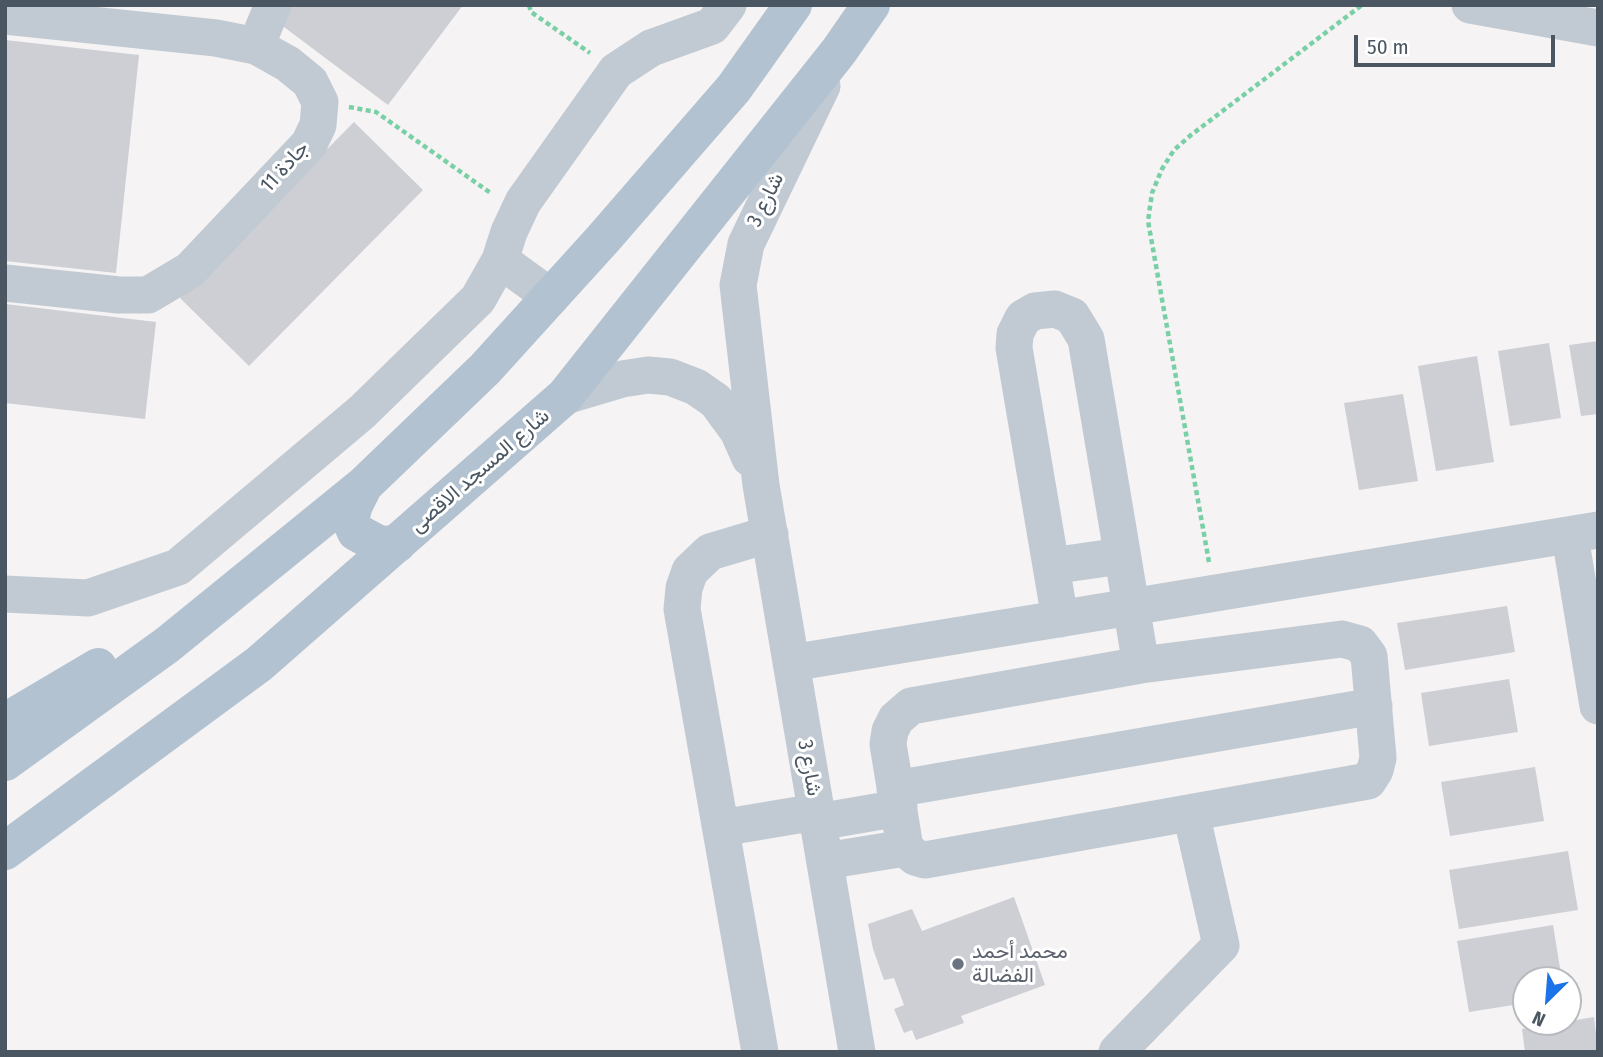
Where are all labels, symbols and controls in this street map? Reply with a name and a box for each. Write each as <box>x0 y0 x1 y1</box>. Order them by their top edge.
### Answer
scale bar <box>1358 21 1559 65</box>
text: 50 m <box>1367 34 1409 60</box>
street label: جادة 11 <box>255 136 315 198</box>
street label: شارع 3 <box>742 169 790 231</box>
street label: شارع المسجد الاقصى <box>405 404 555 538</box>
street label: شارع 3 <box>792 738 826 798</box>
place label: محمد أحمد الفضالة <box>972 939 1068 989</box>
marker: محمد أحمد الفضالة <box>950 956 966 972</box>
north arrow <box>1512 966 1582 1036</box>
text: N <box>1529 1006 1549 1032</box>

